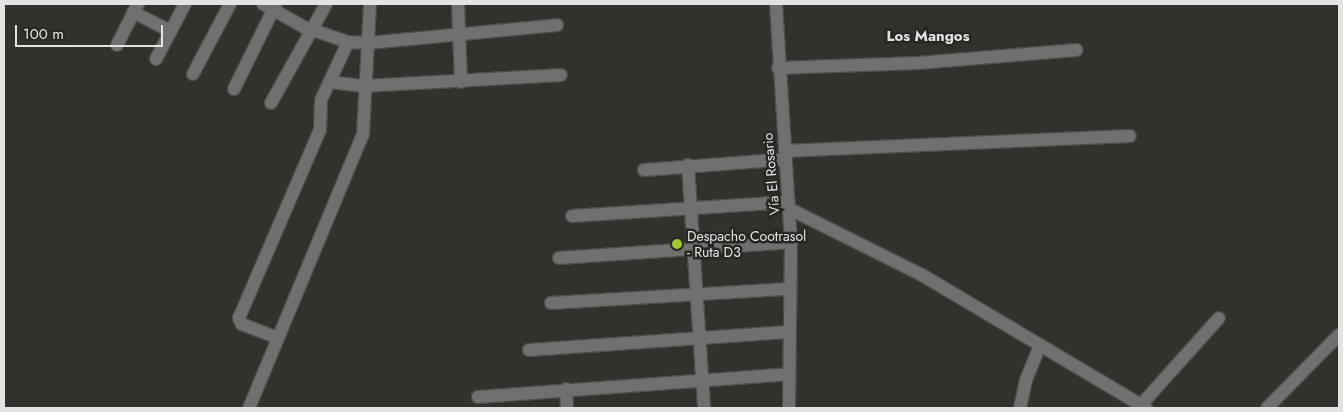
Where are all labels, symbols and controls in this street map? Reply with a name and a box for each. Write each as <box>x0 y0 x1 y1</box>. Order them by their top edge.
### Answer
scale bar <box>18 15 165 47</box>
text: 100 m <box>23 23 64 45</box>
district label: Los Mangos <box>886 28 970 46</box>
street label: Vía El Rosario <box>759 132 783 216</box>
place label: Despacho Cootrasol - Ruta D3 <box>687 228 806 260</box>
marker: Despacho Cootrasol - Ruta D3 <box>671 238 683 250</box>

